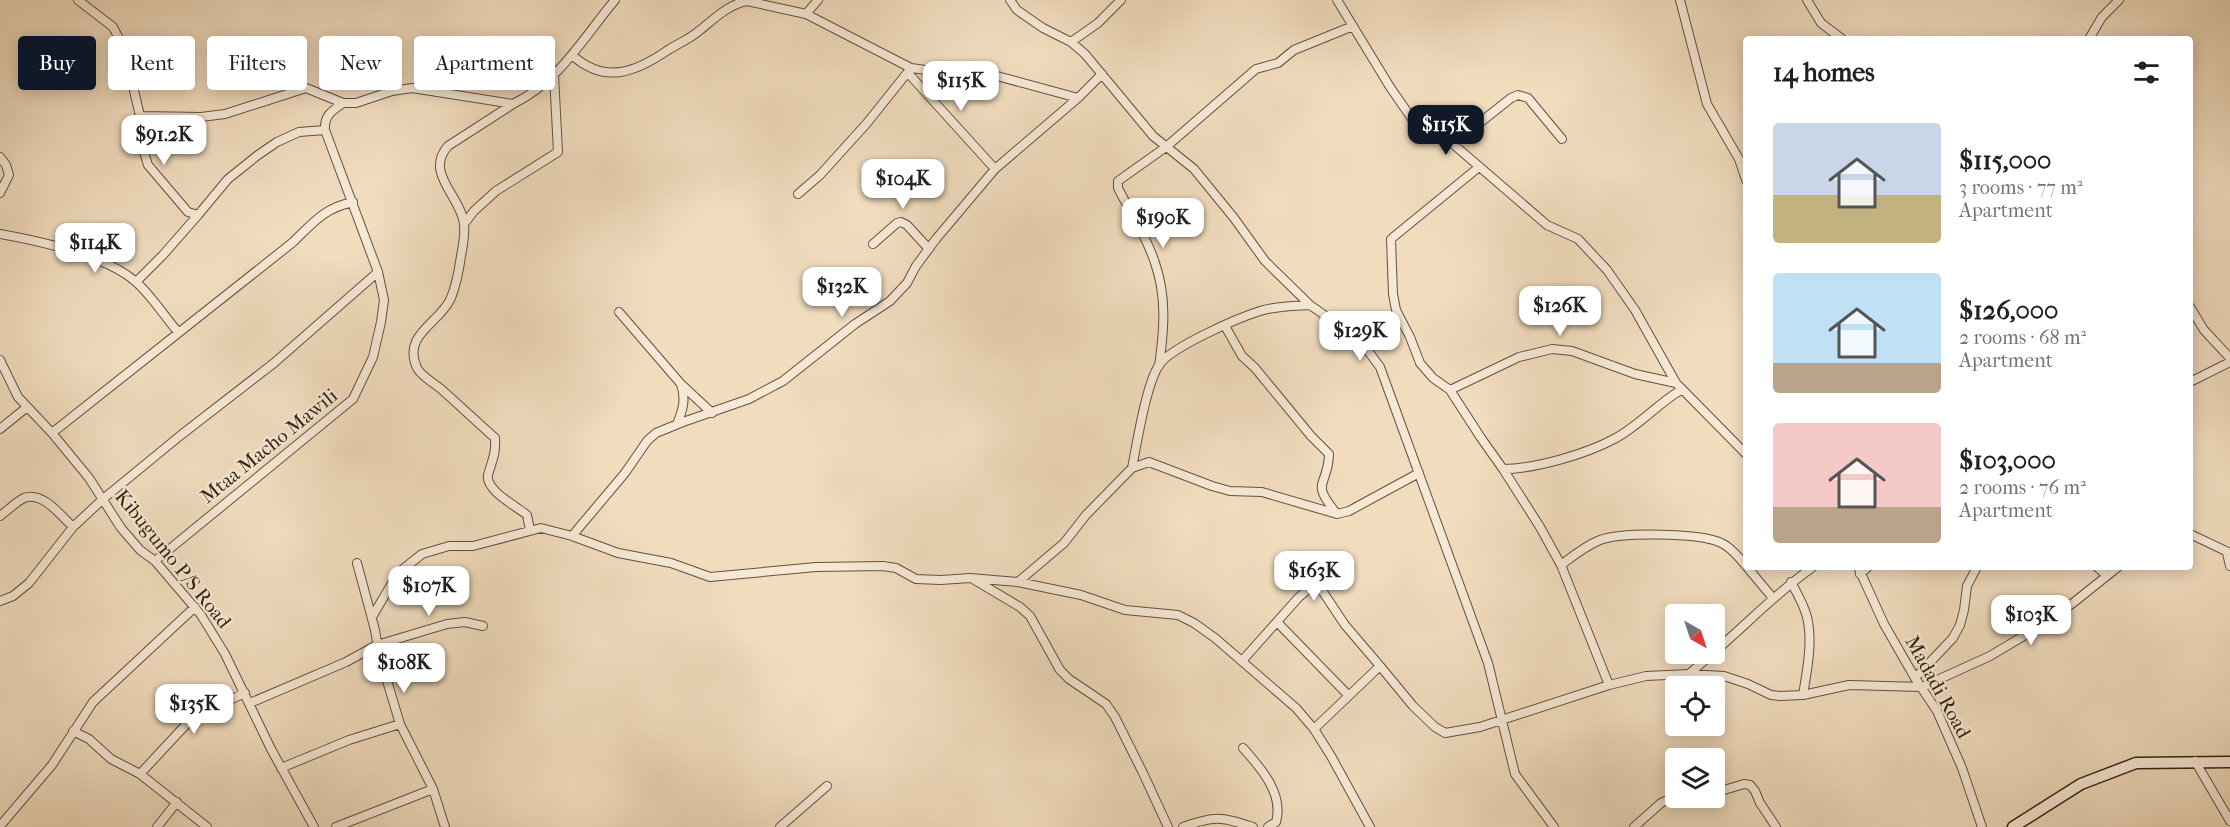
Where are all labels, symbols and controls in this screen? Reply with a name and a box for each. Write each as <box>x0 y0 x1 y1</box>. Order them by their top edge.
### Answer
chip: Buy <box>18 36 96 90</box>
chip: Rent <box>108 36 195 90</box>
chip: Filters <box>207 36 307 90</box>
chip: New <box>319 36 402 90</box>
chip: Apartment <box>414 36 555 90</box>
icon: filters <box>2130 56 2163 89</box>
text: 14 homes <box>1773 57 1875 88</box>
pin: $115K <box>919 61 1003 112</box>
text: $115K <box>937 69 985 92</box>
pin: $115K <box>1404 105 1488 156</box>
text: $115K <box>1422 113 1470 136</box>
pin: $91.2K <box>115 115 213 166</box>
text: $91.2K <box>135 123 193 146</box>
text: $115,000 <box>1959 145 2051 176</box>
icon: home <box>1821 147 1893 219</box>
pin: $104K <box>861 159 945 210</box>
text: $104K <box>875 167 931 190</box>
text: 3 rooms · 77 m² <box>1959 176 2083 199</box>
pin: $190K <box>1121 198 1205 249</box>
text: Apartment <box>1959 199 2053 222</box>
text: $190K <box>1136 206 1190 229</box>
pin: $114K <box>53 223 137 274</box>
text: $114K <box>69 231 121 254</box>
pin: $132K <box>800 267 884 318</box>
text: $132K <box>816 275 868 298</box>
pin: $126K <box>1518 286 1602 337</box>
text: $126K <box>1533 294 1587 317</box>
text: $126,000 <box>1959 295 2058 326</box>
icon: home <box>1821 297 1893 369</box>
pin: $129K <box>1318 311 1402 362</box>
text: $129K <box>1333 319 1387 342</box>
text: 2 rooms · 68 m² <box>1959 326 2086 349</box>
text: Apartment <box>1959 349 2053 372</box>
street label: Mtaa Macho Mawili <box>196 384 342 508</box>
text: $103,000 <box>1959 445 2056 476</box>
icon: home <box>1821 447 1893 519</box>
text: 2 rooms · 76 m² <box>1959 476 2086 499</box>
street label: Kibugumo P/S Road <box>110 485 237 634</box>
text: Apartment <box>1959 499 2053 522</box>
pin: $163K <box>1272 551 1356 602</box>
text: $163K <box>1288 559 1340 582</box>
pin: $107K <box>387 566 471 617</box>
text: $107K <box>402 574 456 597</box>
pin: $103K <box>1989 595 2073 646</box>
text: $103K <box>2005 603 2057 626</box>
north arrow <box>1665 604 1725 664</box>
map controls <box>1665 604 1725 808</box>
street label: Madadi Road <box>1900 632 1976 743</box>
pin: $108K <box>362 643 446 694</box>
text: $108K <box>377 651 431 674</box>
button: locate <box>1665 676 1725 736</box>
pin: $135K <box>152 684 236 735</box>
text: $135K <box>169 692 219 715</box>
button: layers <box>1665 748 1725 808</box>

